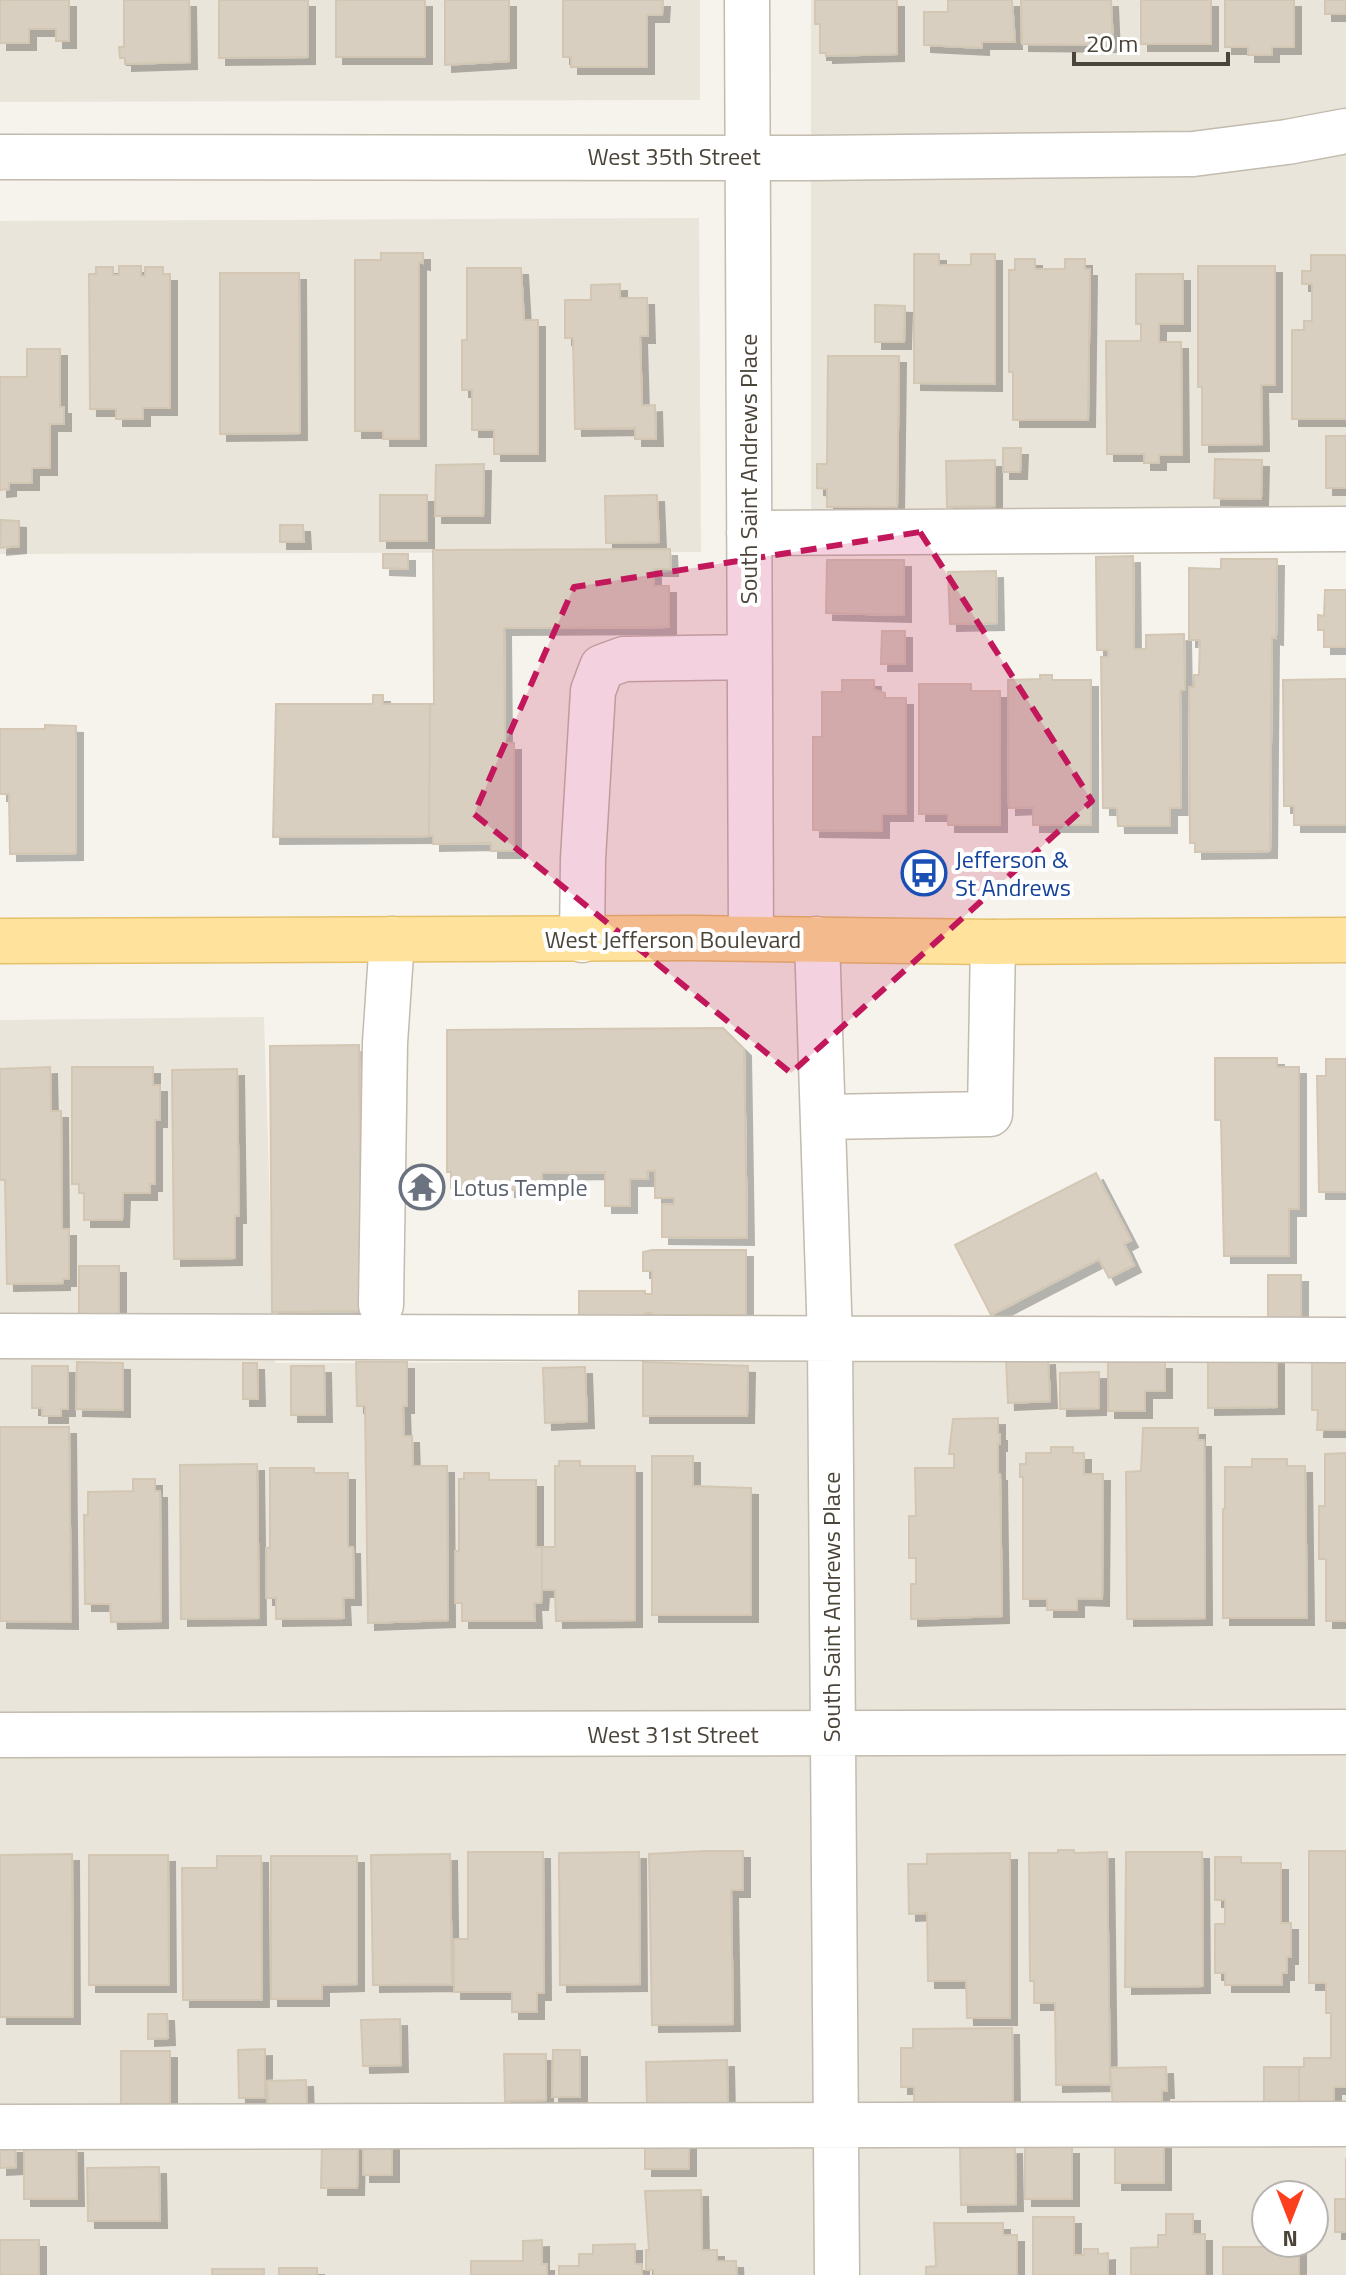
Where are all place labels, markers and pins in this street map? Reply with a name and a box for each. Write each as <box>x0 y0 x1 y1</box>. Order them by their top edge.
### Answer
place label: Jefferson & St Andrews <box>955 841 1071 905</box>
bus stop icon: Jefferson & St Andrews <box>900 849 948 897</box>
temple icon: Lotus Temple <box>398 1163 446 1211</box>
place label: Lotus Temple <box>453 1169 588 1205</box>

